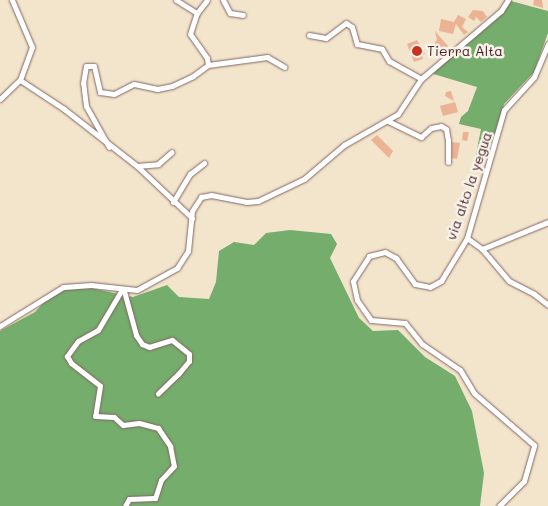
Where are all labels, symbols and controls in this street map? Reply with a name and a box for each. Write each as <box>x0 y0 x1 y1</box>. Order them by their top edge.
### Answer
place label: Tierra Alta <box>427 43 503 59</box>
marker: Tierra Alta <box>411 45 423 57</box>
street label: via alto la yegua <box>443 130 495 242</box>

